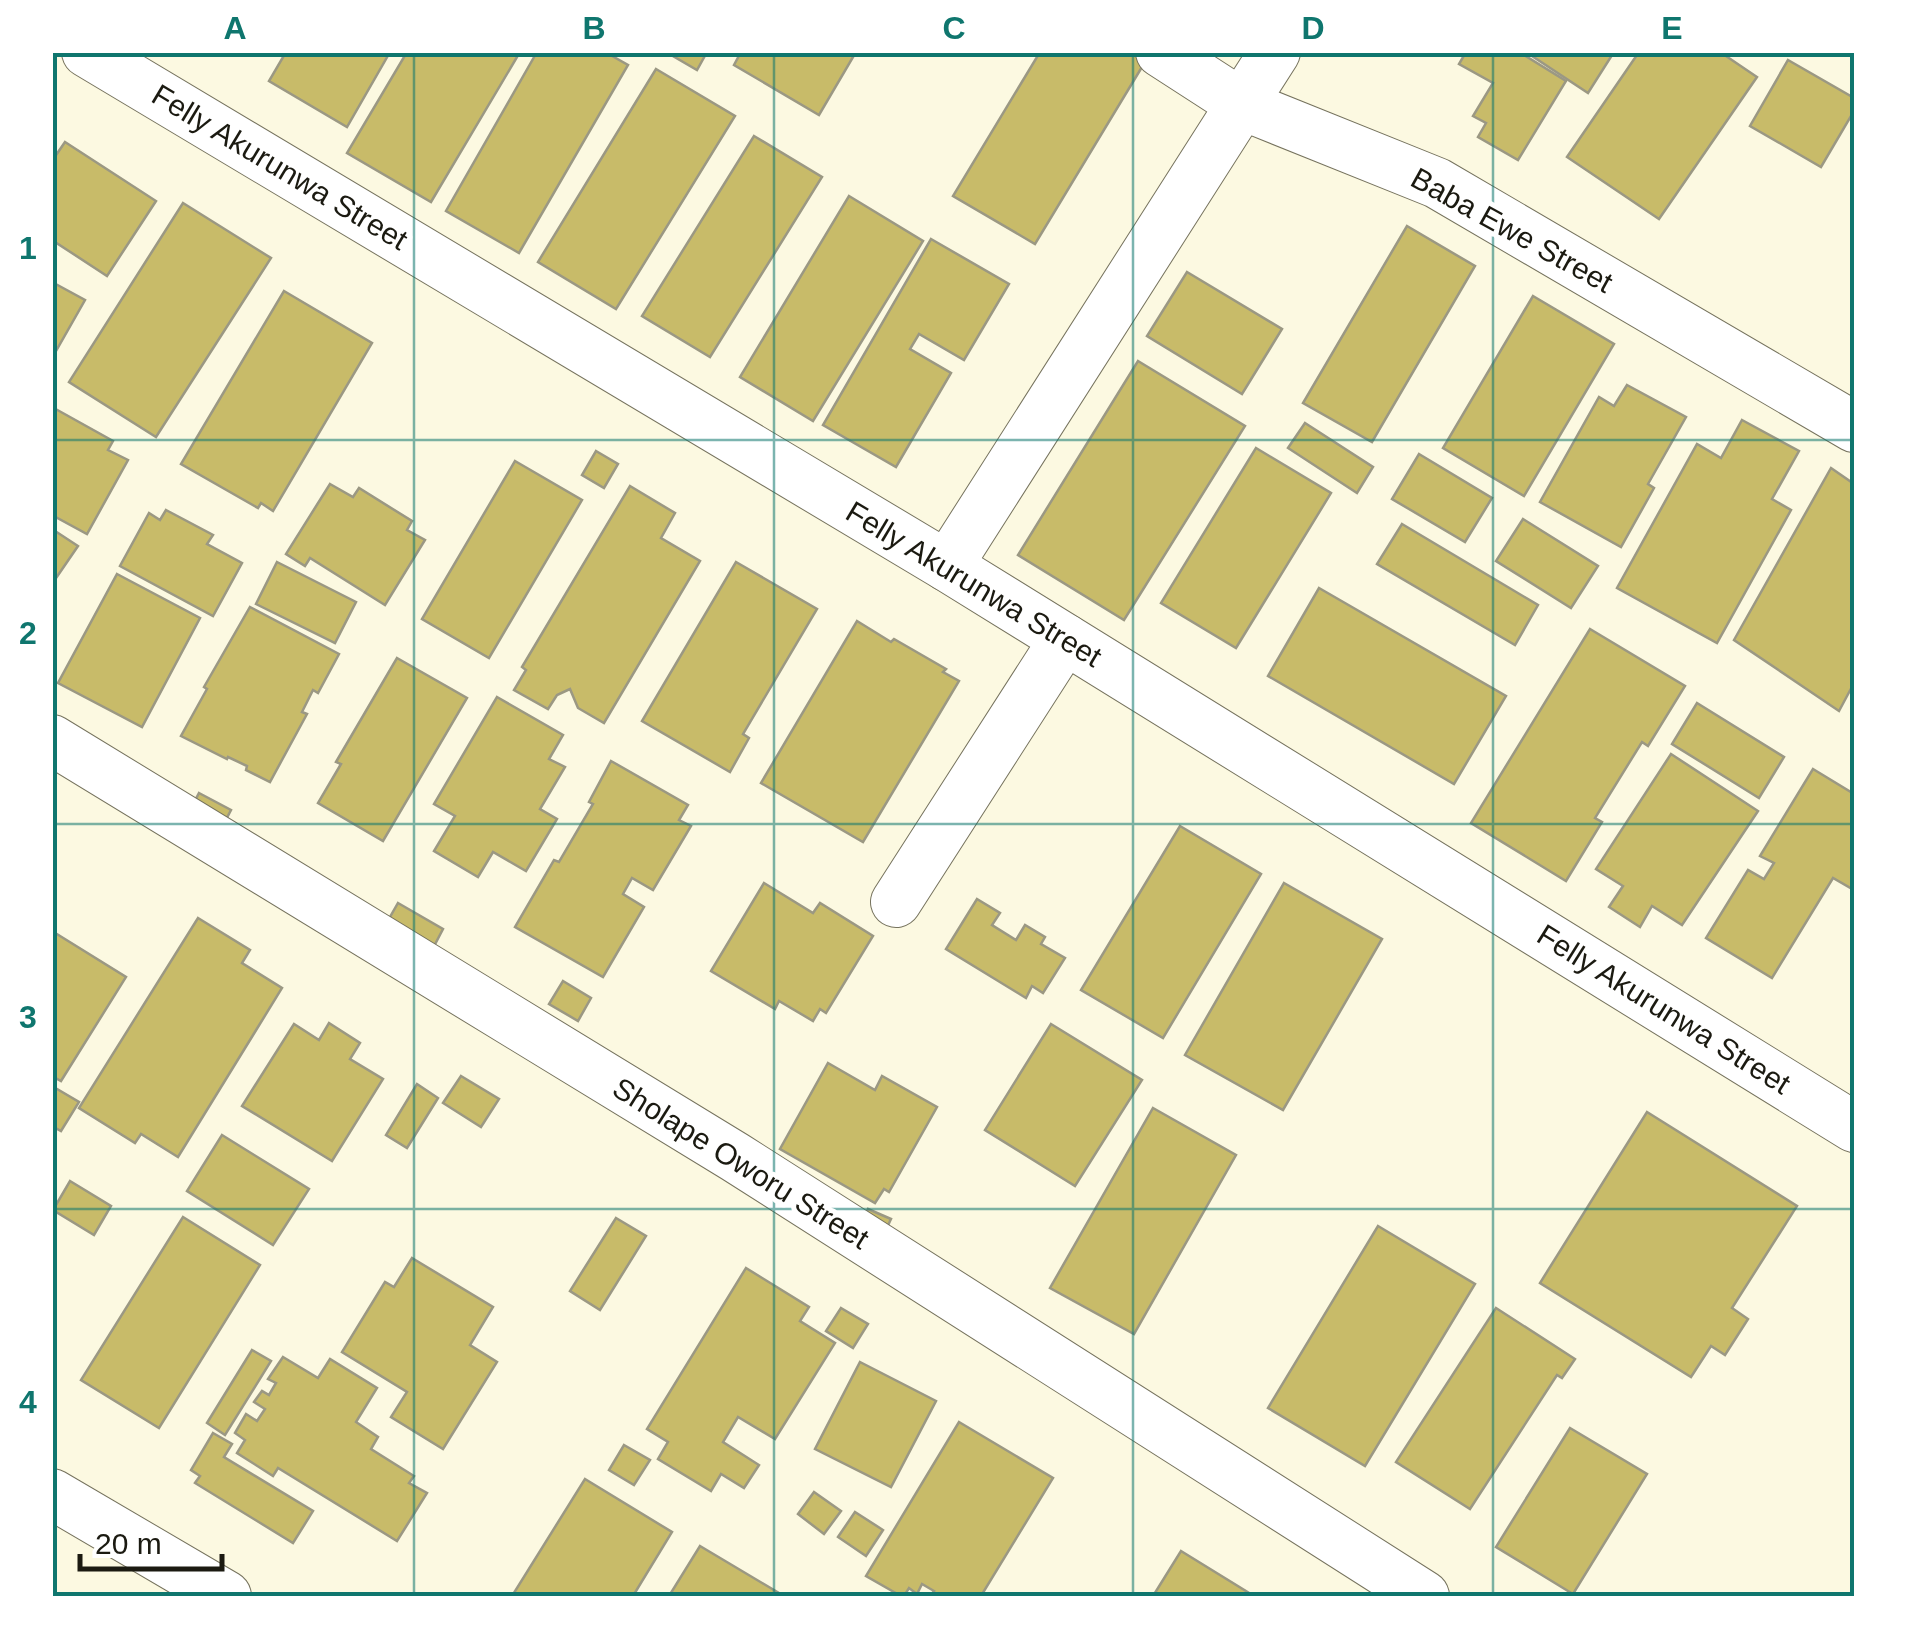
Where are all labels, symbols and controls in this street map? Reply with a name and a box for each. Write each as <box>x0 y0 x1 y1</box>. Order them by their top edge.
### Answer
text: A <box>223 10 247 46</box>
text: B <box>582 10 606 46</box>
text: C <box>942 10 966 46</box>
text: D <box>1301 10 1325 46</box>
text: E <box>1661 10 1683 46</box>
street label: Felly Akurunwa Street <box>146 78 414 257</box>
street label: Baba Ewe Street <box>1406 161 1619 299</box>
text: 1 <box>19 230 37 266</box>
street label: Felly Akurunwa Street <box>840 495 1108 674</box>
text: 2 <box>19 615 37 651</box>
street label: Felly Akurunwa Street <box>1532 918 1797 1101</box>
text: 3 <box>19 999 37 1035</box>
street label: Sholape Oworu Street <box>607 1071 875 1256</box>
text: 4 <box>19 1384 37 1420</box>
scale bar <box>80 1509 222 1571</box>
text: 20 m <box>95 1527 162 1560</box>

